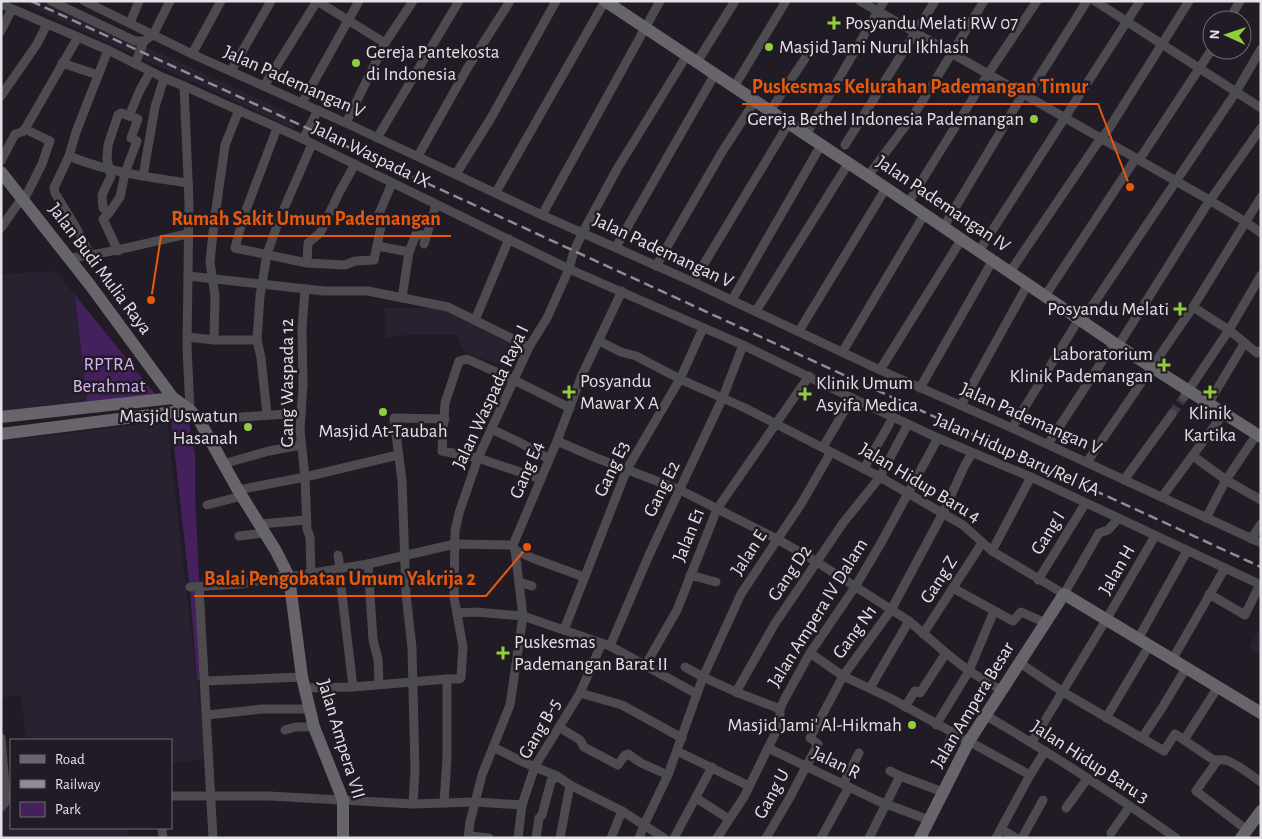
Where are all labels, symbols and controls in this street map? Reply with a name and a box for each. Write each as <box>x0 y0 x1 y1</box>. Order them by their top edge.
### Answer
north arrow <box>1202 10 1252 60</box>
place label: Posyandu Melati RW 07 <box>845 14 1018 33</box>
marker: Posyandu Melati RW 07 <box>827 16 841 30</box>
text: N <box>1208 29 1222 40</box>
place label: Masjid Jami Nurul Ikhlash <box>779 38 969 57</box>
marker: Masjid Jami Nurul Ikhlash <box>763 41 775 53</box>
street label: Jalan Pademangan V <box>221 42 368 122</box>
place label: Gereja Pantekosta di Indonesia <box>366 43 500 84</box>
marker: Gereja Pantekosta di Indonesia <box>350 57 362 69</box>
callout: Puskesmas Kelurahan Pademangan Timur <box>742 69 1098 104</box>
text: Puskesmas Kelurahan Pademangan Timur <box>752 77 1088 97</box>
place label: Gereja Bethel Indonesia Pademangan <box>748 110 1024 129</box>
marker: Gereja Bethel Indonesia Pademangan <box>1028 113 1040 125</box>
street label: Jalan Waspada IX <box>309 118 433 192</box>
street label: Jalan Pademangan IV <box>873 152 1014 256</box>
street label: Jalan Budi Mulia Raya <box>45 200 155 338</box>
callout: Rumah Sakit Umum Pademangan <box>161 201 451 236</box>
text: Rumah Sakit Umum Pademangan <box>171 209 441 229</box>
street label: Jalan Pademangan V <box>590 210 736 292</box>
place label: Posyandu Melati <box>1047 300 1169 319</box>
marker: Posyandu Melati <box>1173 302 1187 316</box>
street label: Gang Waspada 12 <box>278 318 297 448</box>
street label: Jalan Waspada Raya I <box>449 322 533 472</box>
place label: Laboratorium Klinik Pademangan <box>1009 345 1153 386</box>
park label: RPTRA Berahmat <box>72 355 146 396</box>
marker: Laboratorium Klinik Pademangan <box>1157 358 1171 372</box>
place label: Posyandu Mawar X A <box>580 372 659 413</box>
place label: Klinik Umum Asyifa Medica <box>816 374 918 415</box>
street label: Jalan Pademangan V <box>958 379 1105 459</box>
marker: Posyandu Mawar X A <box>562 385 576 399</box>
marker: Klinik Kartika <box>1203 385 1217 399</box>
marker: Klinik Umum Asyifa Medica <box>798 387 812 401</box>
place label: Klinik Kartika <box>1184 404 1237 445</box>
marker: Masjid At-Taubah <box>377 406 389 418</box>
place label: Masjid Uswatun Hasanah <box>119 407 238 448</box>
street label: Jalan Hidup Baru/Rel KA <box>932 410 1102 500</box>
marker: Masjid Uswatun Hasanah <box>242 421 254 433</box>
place label: Masjid At-Taubah <box>318 422 448 441</box>
street label: Gang E3 <box>591 438 633 500</box>
street label: Gang E4 <box>506 439 548 501</box>
street label: Jalan Hidup Baru 4 <box>856 439 984 527</box>
street label: Gang E2 <box>640 458 684 520</box>
street label: Jalan E1 <box>670 505 708 565</box>
street label: Gang I <box>1027 508 1069 558</box>
street label: Jalan E <box>728 527 770 579</box>
street label: Jalan Ampera IV Dalam <box>765 535 871 691</box>
street label: Gang D2 <box>765 541 816 604</box>
street label: Jalan H <box>1095 542 1139 598</box>
street label: Gang Z <box>917 553 961 607</box>
callout: Balai Pengobatan Umum Yakrija 2 <box>194 561 486 596</box>
text: Balai Pengobatan Umum Yakrija 2 <box>204 569 476 589</box>
street label: Gang N1 <box>829 602 881 662</box>
place label: Puskesmas Pademangan Barat II <box>514 633 668 674</box>
street label: Jalan Ampera Besar <box>928 639 1018 771</box>
marker: Puskesmas Pademangan Barat II <box>496 646 510 660</box>
street label: Jalan Ampera VII <box>314 677 368 801</box>
street label: Gang B-5 <box>515 696 565 762</box>
place label: Masjid Jami' Al-Hikmah <box>728 716 902 735</box>
street label: Jalan Hidup Baru 3 <box>1028 717 1152 807</box>
marker: Masjid Jami' Al-Hikmah <box>906 719 918 731</box>
legend <box>10 739 172 829</box>
street label: Jalan R <box>809 743 863 783</box>
text: Road <box>55 752 85 767</box>
street label: Gang U <box>751 766 793 822</box>
text: Railway <box>55 777 101 792</box>
text: Park <box>55 802 81 817</box>

